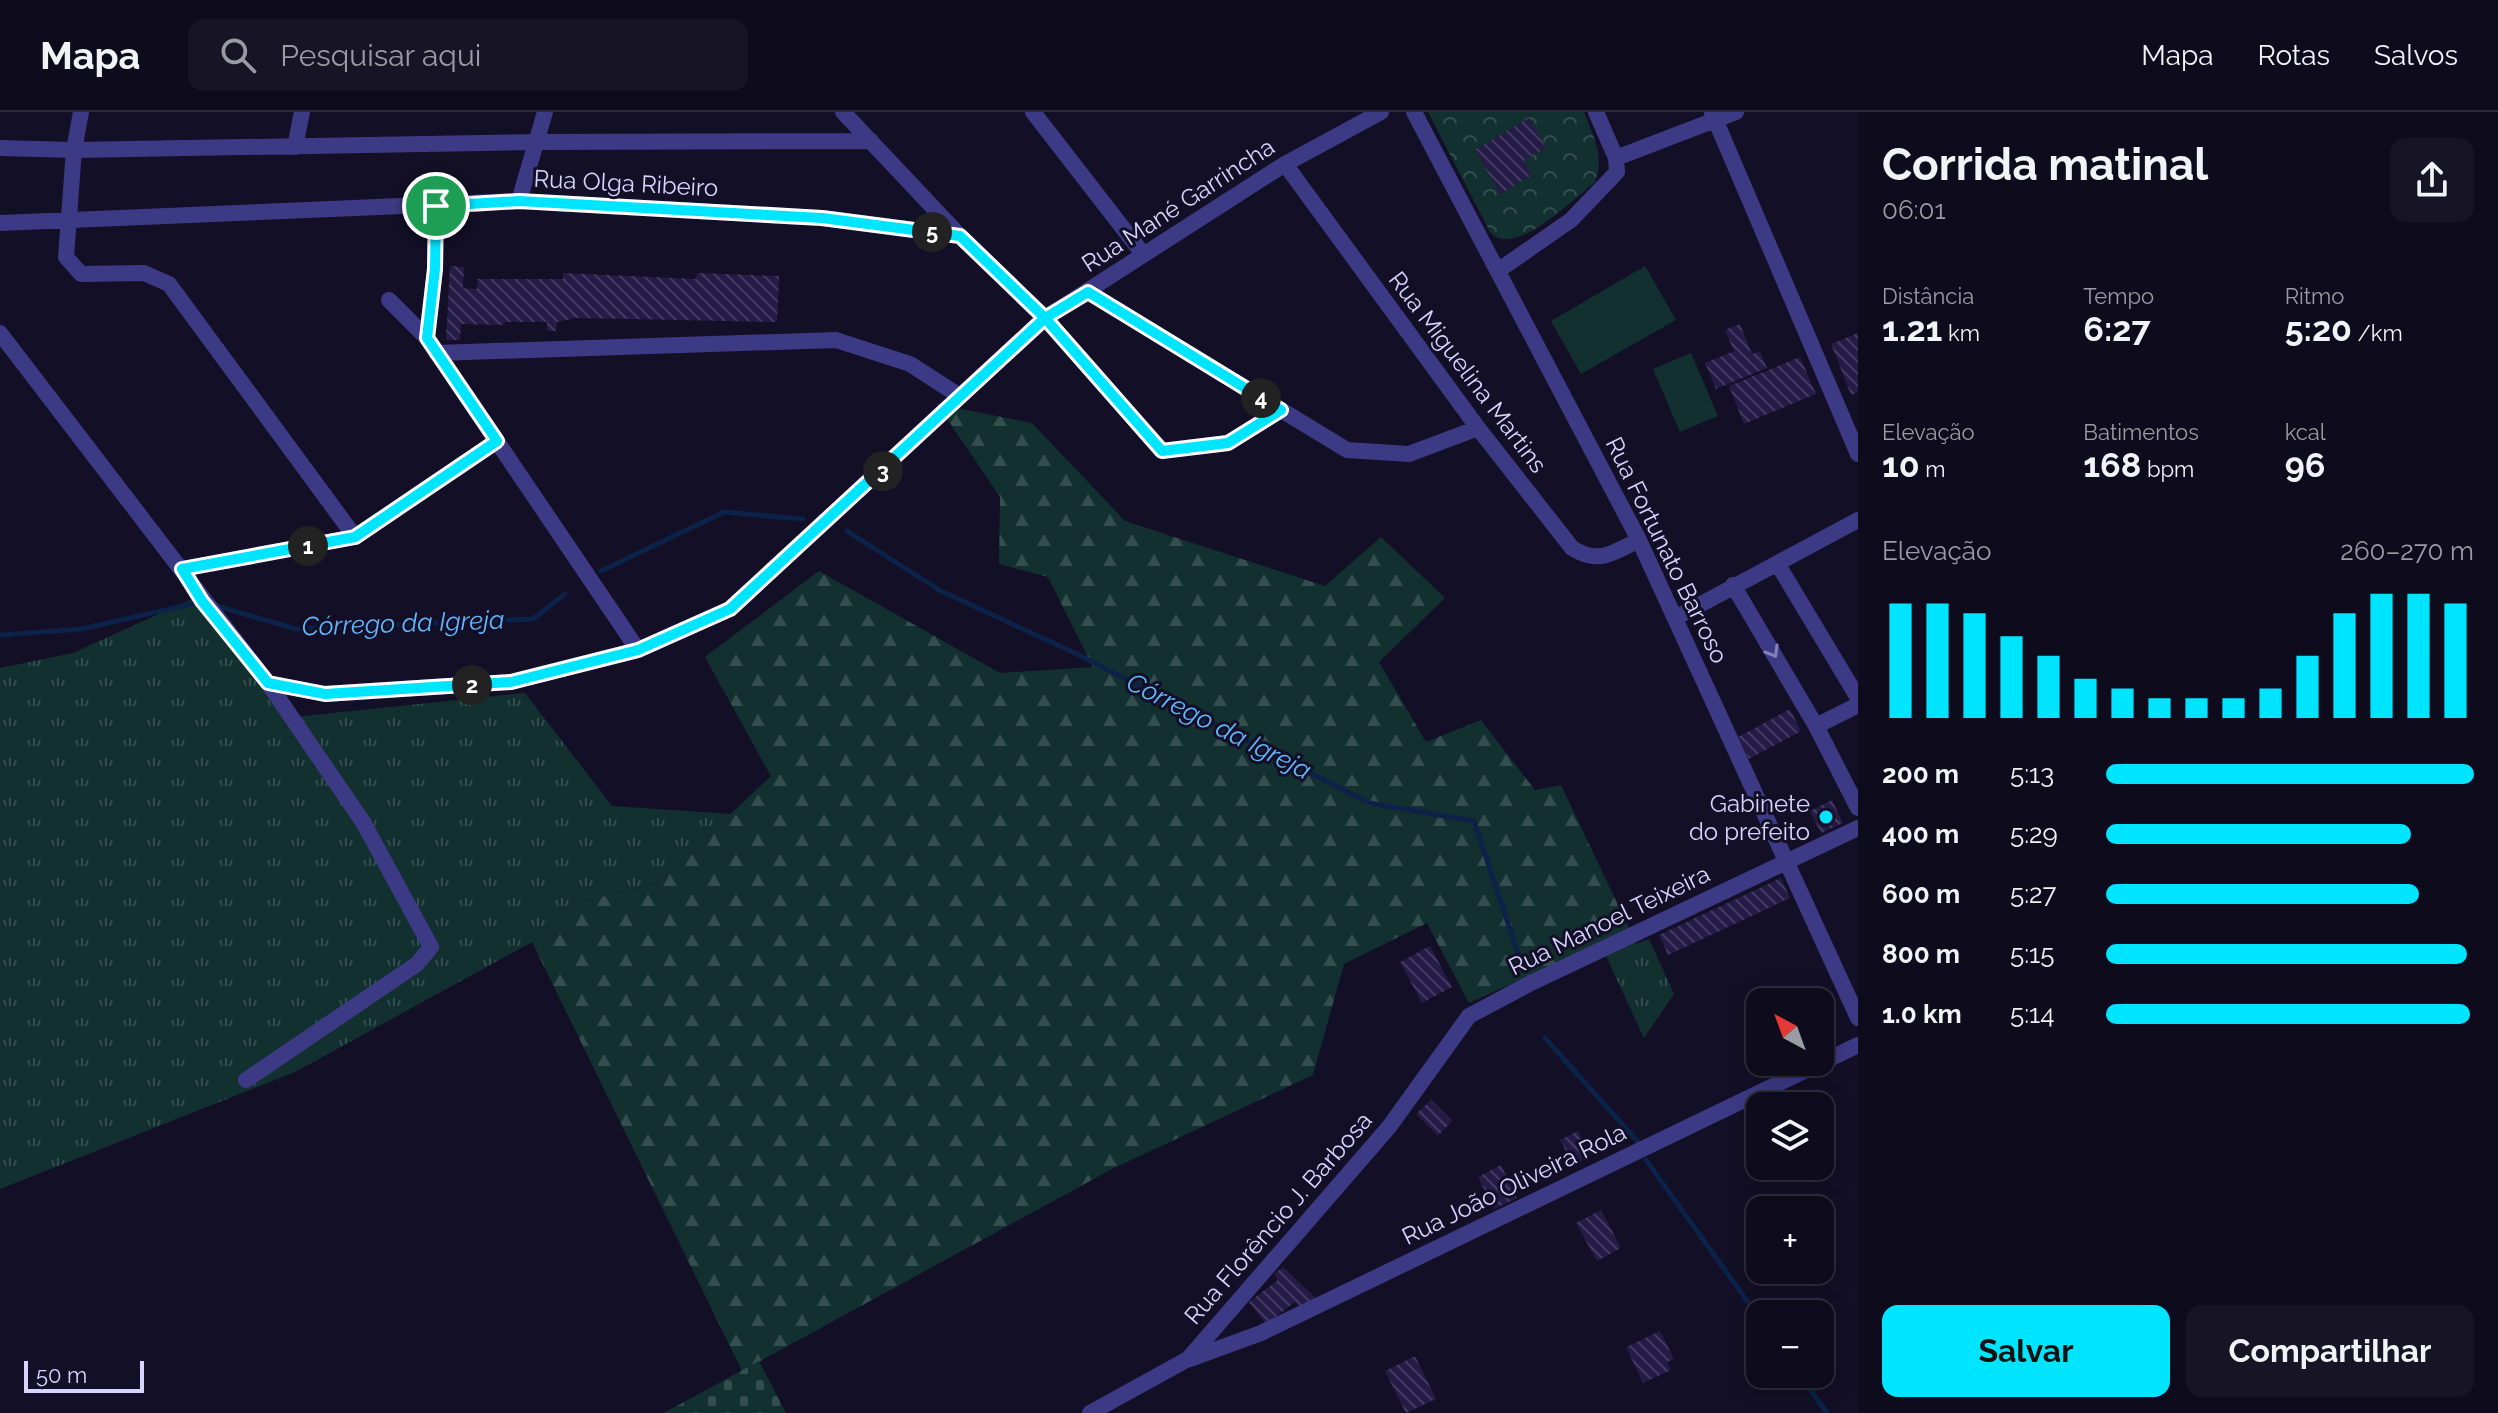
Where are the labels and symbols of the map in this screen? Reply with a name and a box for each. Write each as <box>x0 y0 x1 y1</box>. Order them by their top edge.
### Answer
street label: Rua Mané Garrincha <box>1076 132 1280 278</box>
street label: Rua Olga Ribeiro <box>533 164 719 202</box>
pin <box>402 172 470 240</box>
pin: 5 <box>912 212 952 252</box>
street label: Rua Miguelina Martins <box>1383 266 1553 478</box>
pin: 4 <box>1241 378 1281 418</box>
street label: Rua Fortunato Barroso <box>1600 432 1734 668</box>
pin: 3 <box>863 451 903 491</box>
pin: 1 <box>288 526 328 566</box>
water label: Córrego da Igreja <box>301 604 505 642</box>
one-way arrow <box>1763 644 1779 658</box>
pin: 2 <box>452 665 492 705</box>
water label: Córrego da Igreja <box>1122 667 1316 785</box>
place label: Gabinete do prefeito <box>1689 789 1810 846</box>
marker: Gabinete do prefeito <box>1817 808 1835 826</box>
street label: Rua Manoel Teixeira <box>1504 859 1714 981</box>
north arrow <box>1746 988 1834 1076</box>
street label: Rua Florêncio J. Barbosa <box>1178 1106 1378 1330</box>
street label: Rua João Oliveira Rola <box>1397 1117 1631 1251</box>
scale bar <box>24 1357 144 1393</box>

